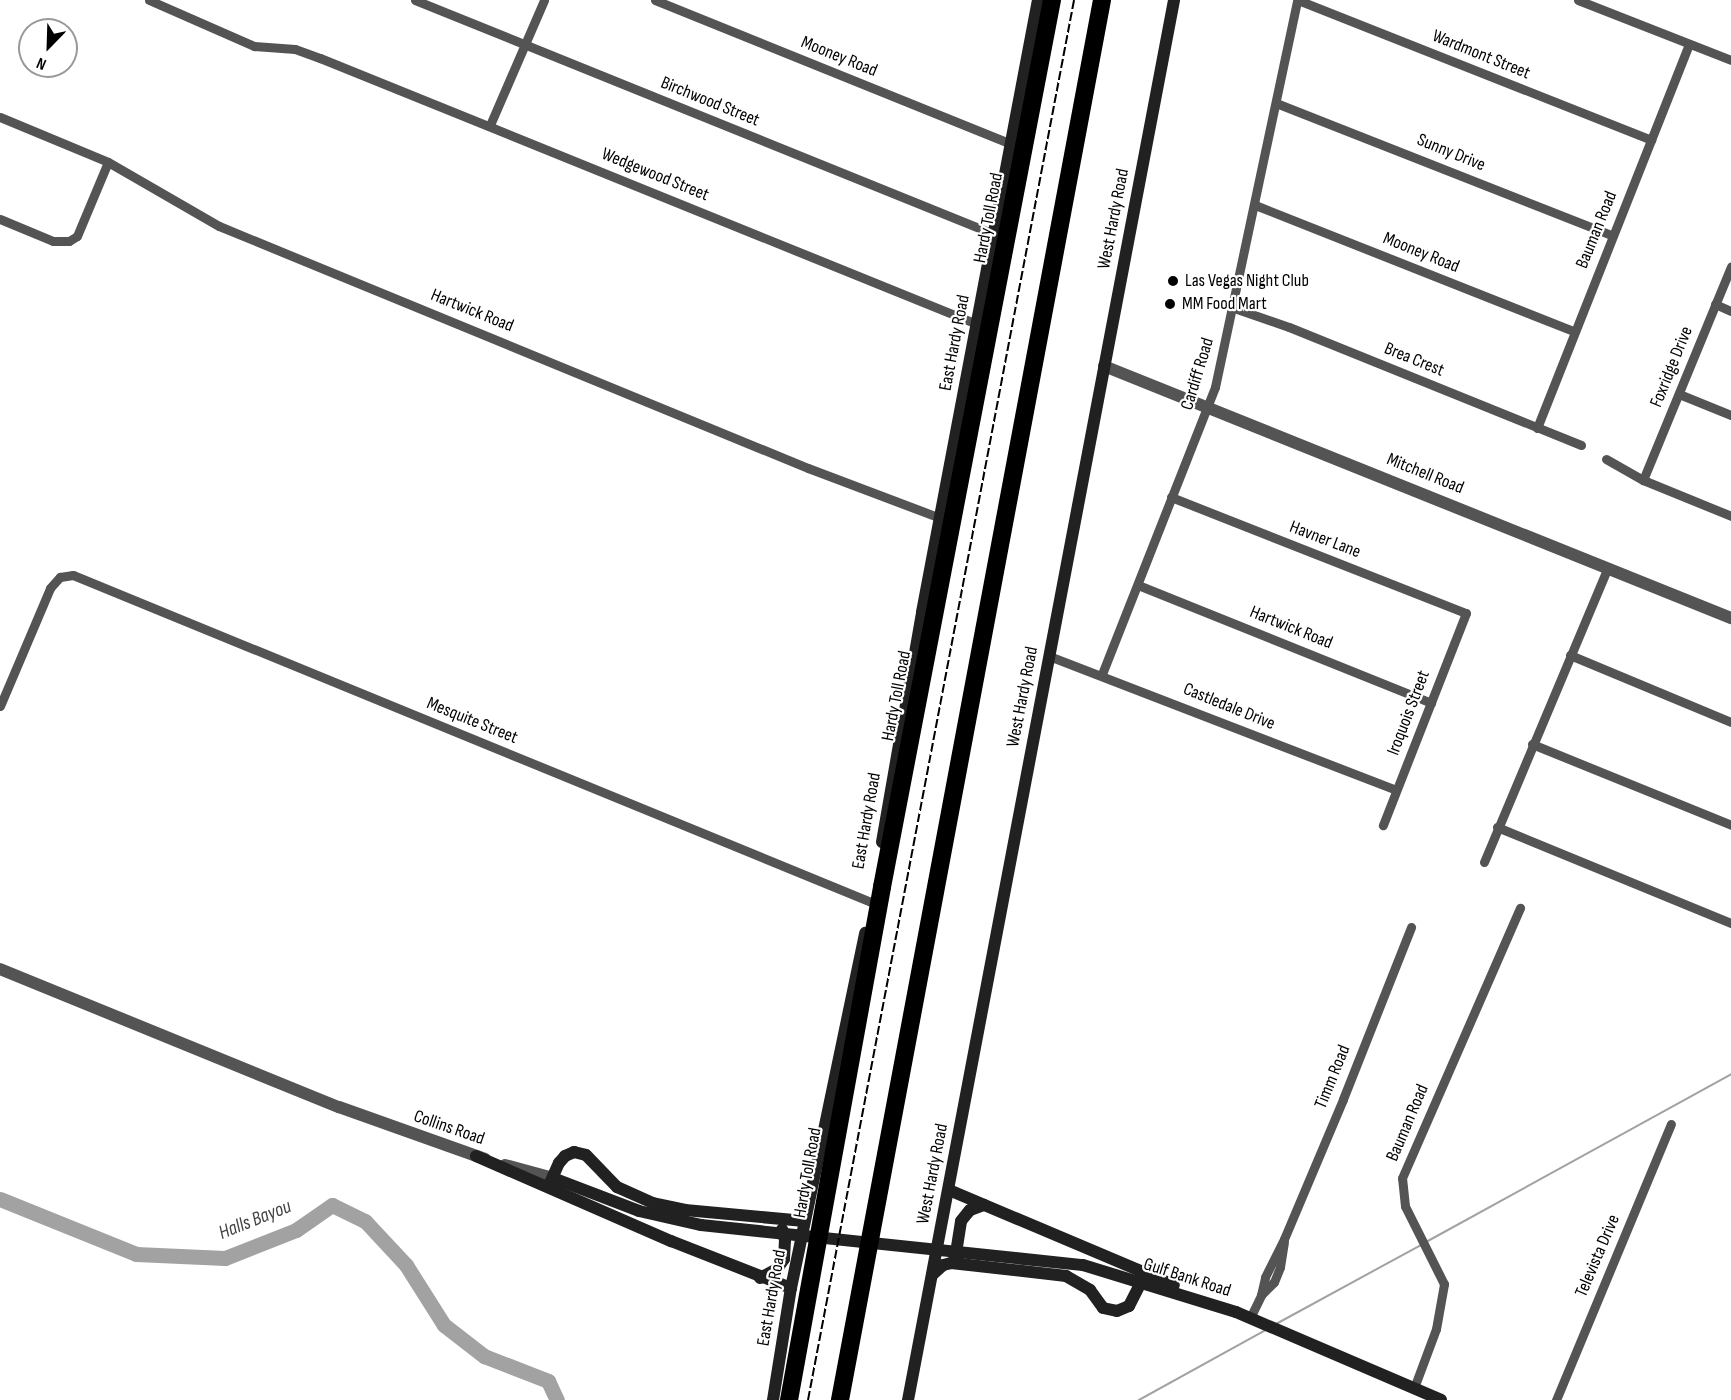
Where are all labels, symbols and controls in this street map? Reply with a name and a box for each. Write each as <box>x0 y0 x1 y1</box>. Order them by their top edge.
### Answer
north arrow <box>18 18 78 78</box>
street label: Wardmont Street <box>1429 26 1533 84</box>
street label: Mooney Road <box>798 32 880 82</box>
text: N <box>34 53 49 74</box>
street label: Birchwood Street <box>658 72 762 132</box>
street label: Sunny Drive <box>1414 130 1488 176</box>
street label: Wedgewood Street <box>598 144 712 206</box>
street label: West Hardy Road <box>1094 167 1134 271</box>
street label: Hardy Toll Road <box>970 171 1008 265</box>
street label: Bauman Road <box>1572 188 1622 272</box>
street label: Mooney Road <box>1380 228 1462 278</box>
place label: Las Vegas Night Club <box>1185 270 1309 292</box>
marker: Las Vegas Night Club <box>1166 274 1180 288</box>
street label: Hartwick Road <box>427 285 517 337</box>
street label: East Hardy Road <box>935 293 975 393</box>
place label: MM Food Mart <box>1182 293 1267 315</box>
marker: MM Food Mart <box>1163 297 1177 311</box>
street label: Foxridge Drive <box>1646 323 1698 411</box>
street label: Cardiff Road <box>1177 335 1219 413</box>
street label: Brea Crest <box>1381 338 1447 382</box>
street label: Mitchell Road <box>1383 449 1467 499</box>
street label: Havner Lane <box>1286 517 1364 563</box>
street label: Hartwick Road <box>1246 602 1336 654</box>
street label: West Hardy Road <box>1003 645 1043 749</box>
street label: Hardy Toll Road <box>878 649 916 743</box>
street label: Iroquois Street <box>1383 668 1435 758</box>
street label: Castledale Drive <box>1180 679 1278 735</box>
street label: Mesquite Street <box>423 693 521 749</box>
street label: East Hardy Road <box>848 771 886 871</box>
street label: Timm Road <box>1311 1042 1355 1112</box>
street label: Bauman Road <box>1382 1081 1434 1165</box>
street label: Collins Road <box>411 1106 487 1150</box>
street label: West Hardy Road <box>913 1122 953 1226</box>
street label: Hardy Toll Road <box>789 1126 827 1220</box>
water label: Halls Bayou <box>215 1195 295 1245</box>
street label: Televista Drive <box>1571 1212 1625 1300</box>
street label: East Hardy Road <box>753 1248 791 1348</box>
street label: Gulf Bank Road <box>1141 1254 1233 1302</box>

